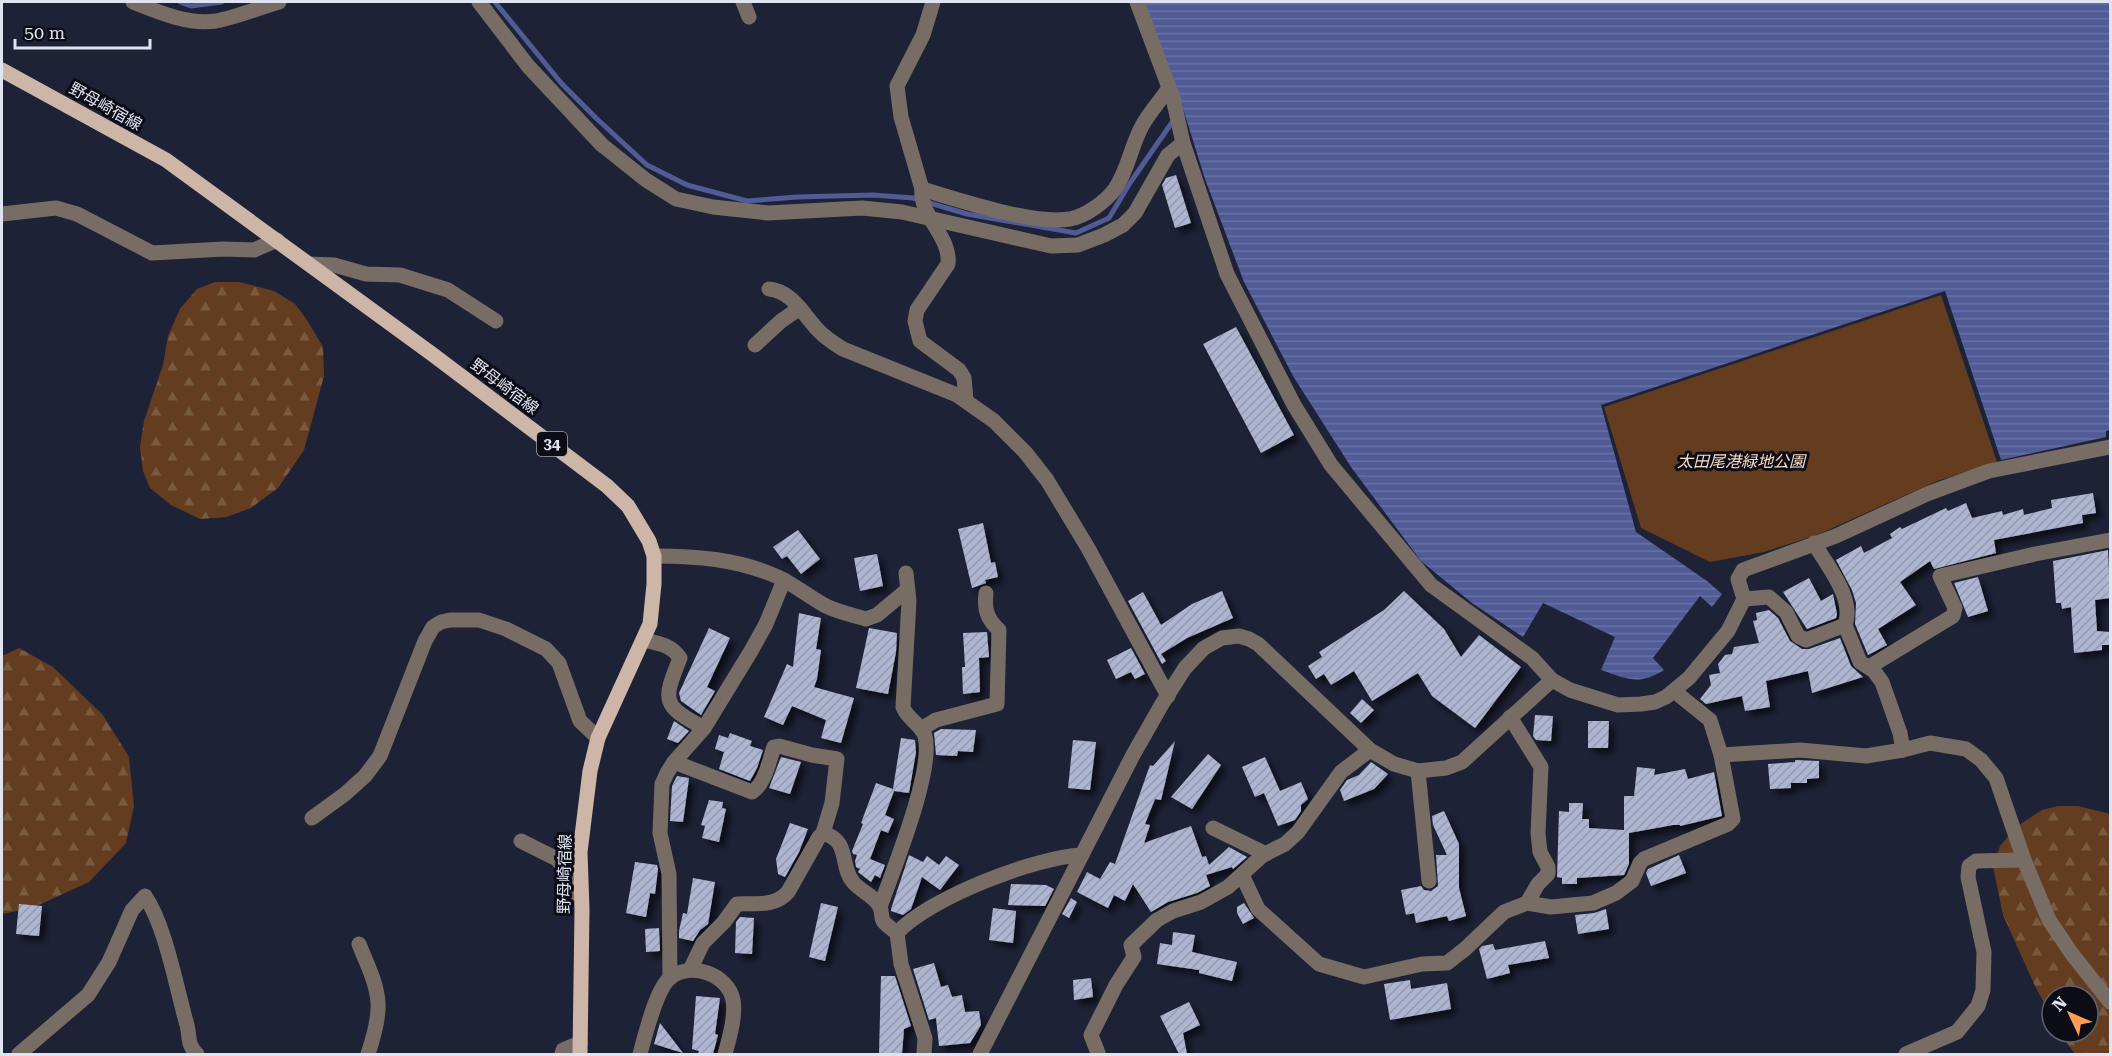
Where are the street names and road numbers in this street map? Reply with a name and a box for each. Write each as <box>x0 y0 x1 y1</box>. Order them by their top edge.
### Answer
street label: 野母崎宿線 <box>66 79 145 134</box>
street label: 野母崎宿線 <box>467 355 542 418</box>
road number: 34 <box>537 432 567 456</box>
street label: 野母崎宿線 <box>554 834 575 914</box>

